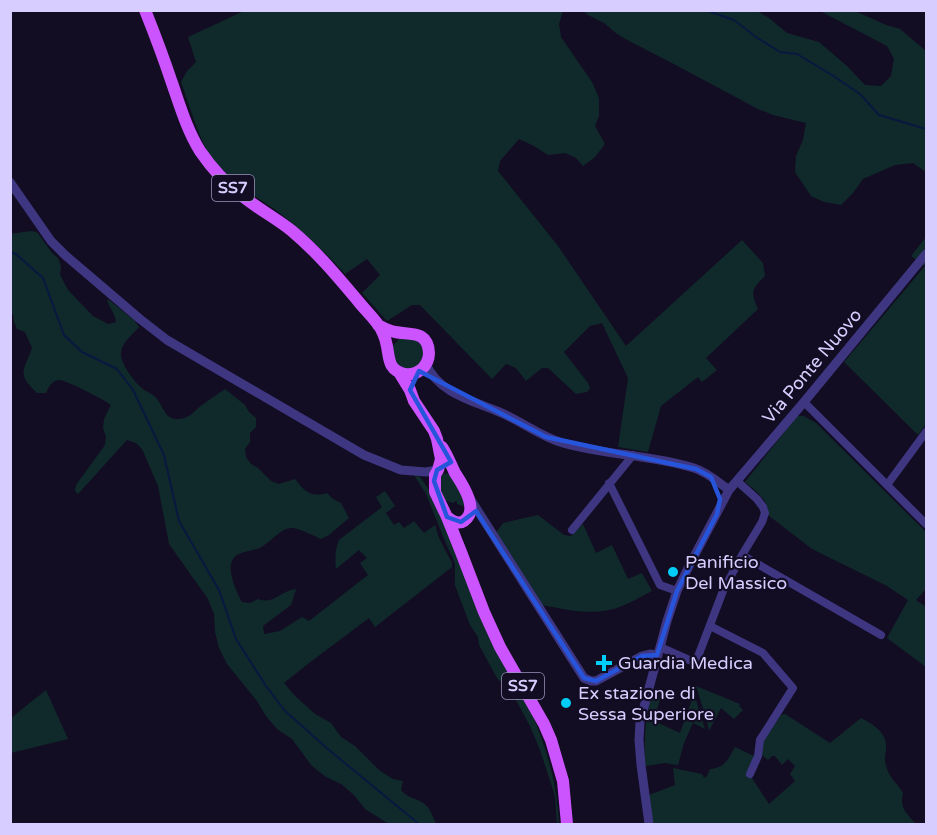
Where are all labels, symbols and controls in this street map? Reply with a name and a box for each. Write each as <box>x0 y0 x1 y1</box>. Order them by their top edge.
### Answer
road number: SS7 <box>212 175 254 201</box>
street label: Via Ponte Nuovo <box>758 304 866 428</box>
place label: Panificio Del Massico <box>685 551 787 594</box>
marker: Panificio Del Massico <box>666 565 680 579</box>
place label: Guardia Medica <box>618 652 753 674</box>
marker: Guardia Medica <box>595 654 613 672</box>
road number: SS7 <box>502 673 544 699</box>
place label: Ex stazione di Sessa Superiore <box>578 682 714 725</box>
marker: Ex stazione di Sessa Superiore <box>559 696 573 710</box>

